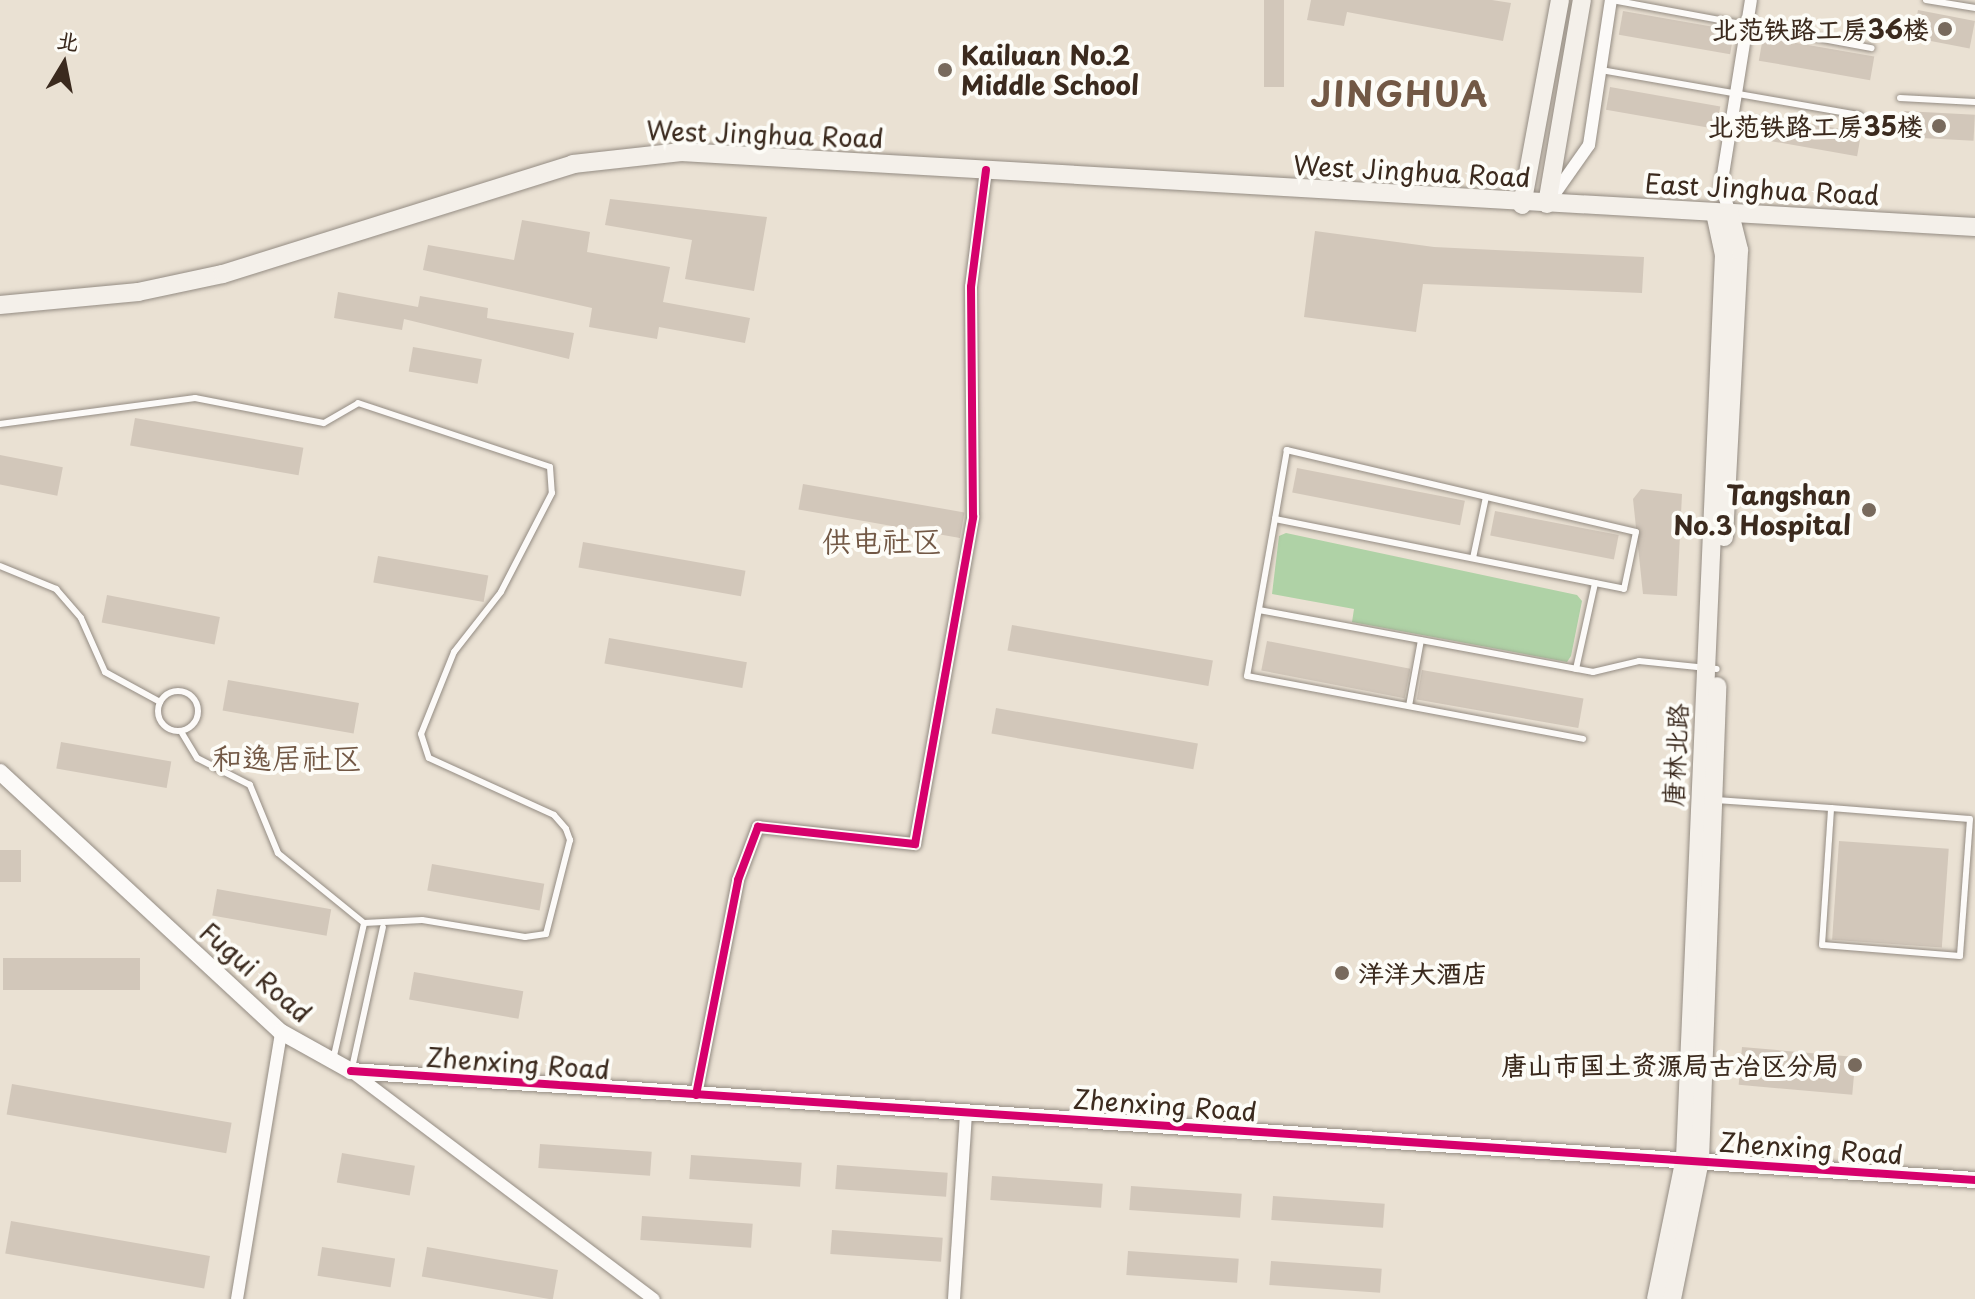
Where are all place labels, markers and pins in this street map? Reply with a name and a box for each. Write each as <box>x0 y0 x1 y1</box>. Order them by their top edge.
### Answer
place label: 北范铁路工房36楼 <box>1712 13 1929 45</box>
marker: 北范铁路工房36楼 <box>1936 20 1954 38</box>
place label: Kailuan No.2 Middle School <box>961 39 1141 100</box>
marker: Kailuan No.2 Middle School <box>936 61 954 79</box>
place label: 北范铁路工房35楼 <box>1707 110 1923 142</box>
marker: 北范铁路工房35楼 <box>1930 117 1948 135</box>
place label: Tangshan No.3 Hospital <box>1672 479 1851 540</box>
marker: Tangshan No.3 Hospital <box>1858 499 1880 521</box>
place label: 洋洋大酒店 <box>1358 957 1488 989</box>
marker: 洋洋大酒店 <box>1333 964 1351 982</box>
place label: 唐山市国土资源局古冶区分局 <box>1501 1049 1839 1081</box>
marker: 唐山市国土资源局古冶区分局 <box>1846 1056 1864 1074</box>

